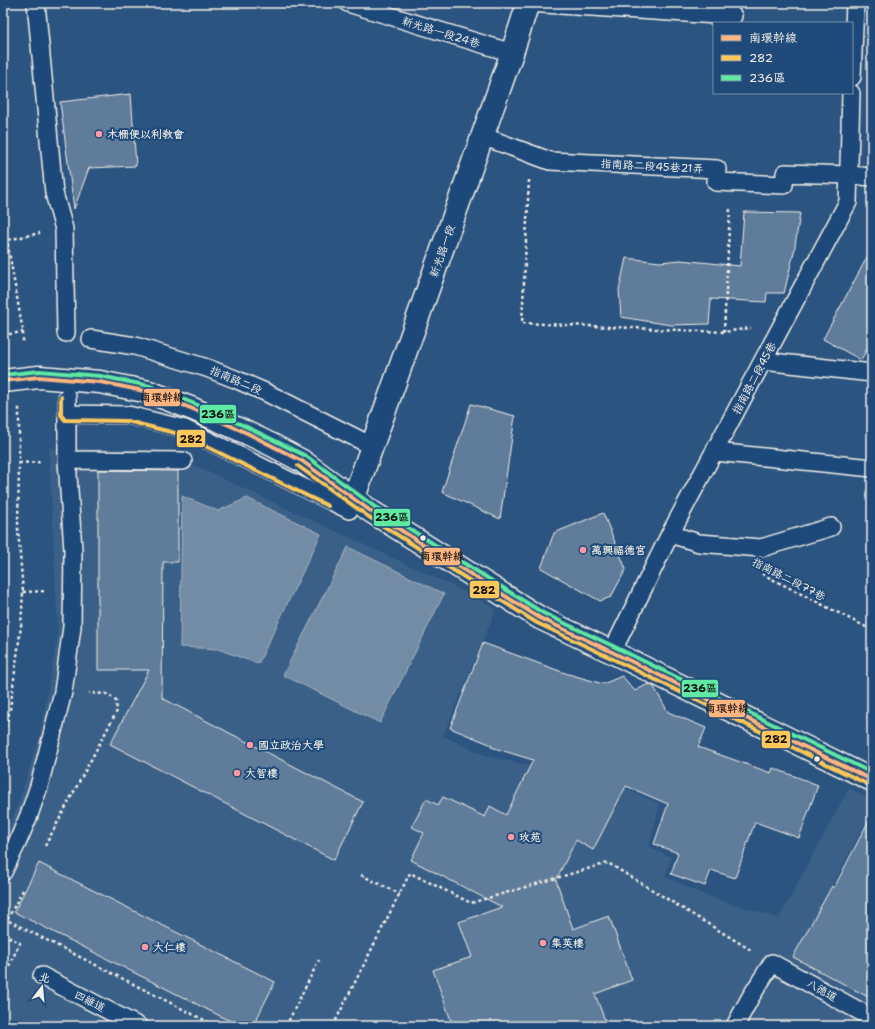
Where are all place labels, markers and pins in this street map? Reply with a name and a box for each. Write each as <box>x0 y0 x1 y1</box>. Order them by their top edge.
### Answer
place label: 木柵便以利教會 <box>107 127 184 142</box>
marker: 木柵便以利教會 <box>94 129 104 139</box>
unlabelled marker <box>418 533 428 543</box>
place label: 萬興福德宮 <box>591 543 646 558</box>
marker: 萬興福德宮 <box>578 545 588 555</box>
place label: 國立政治大學 <box>258 738 324 753</box>
marker: 國立政治大學 <box>245 740 255 750</box>
unlabelled marker <box>812 754 822 764</box>
place label: 大智樓 <box>245 766 278 781</box>
marker: 大智樓 <box>232 768 242 778</box>
place label: 玫苑 <box>519 830 541 845</box>
marker: 玫苑 <box>506 832 516 842</box>
place label: 集英樓 <box>551 936 584 951</box>
marker: 集英樓 <box>538 938 548 948</box>
place label: 大仁樓 <box>153 940 186 955</box>
marker: 大仁樓 <box>140 942 150 952</box>

